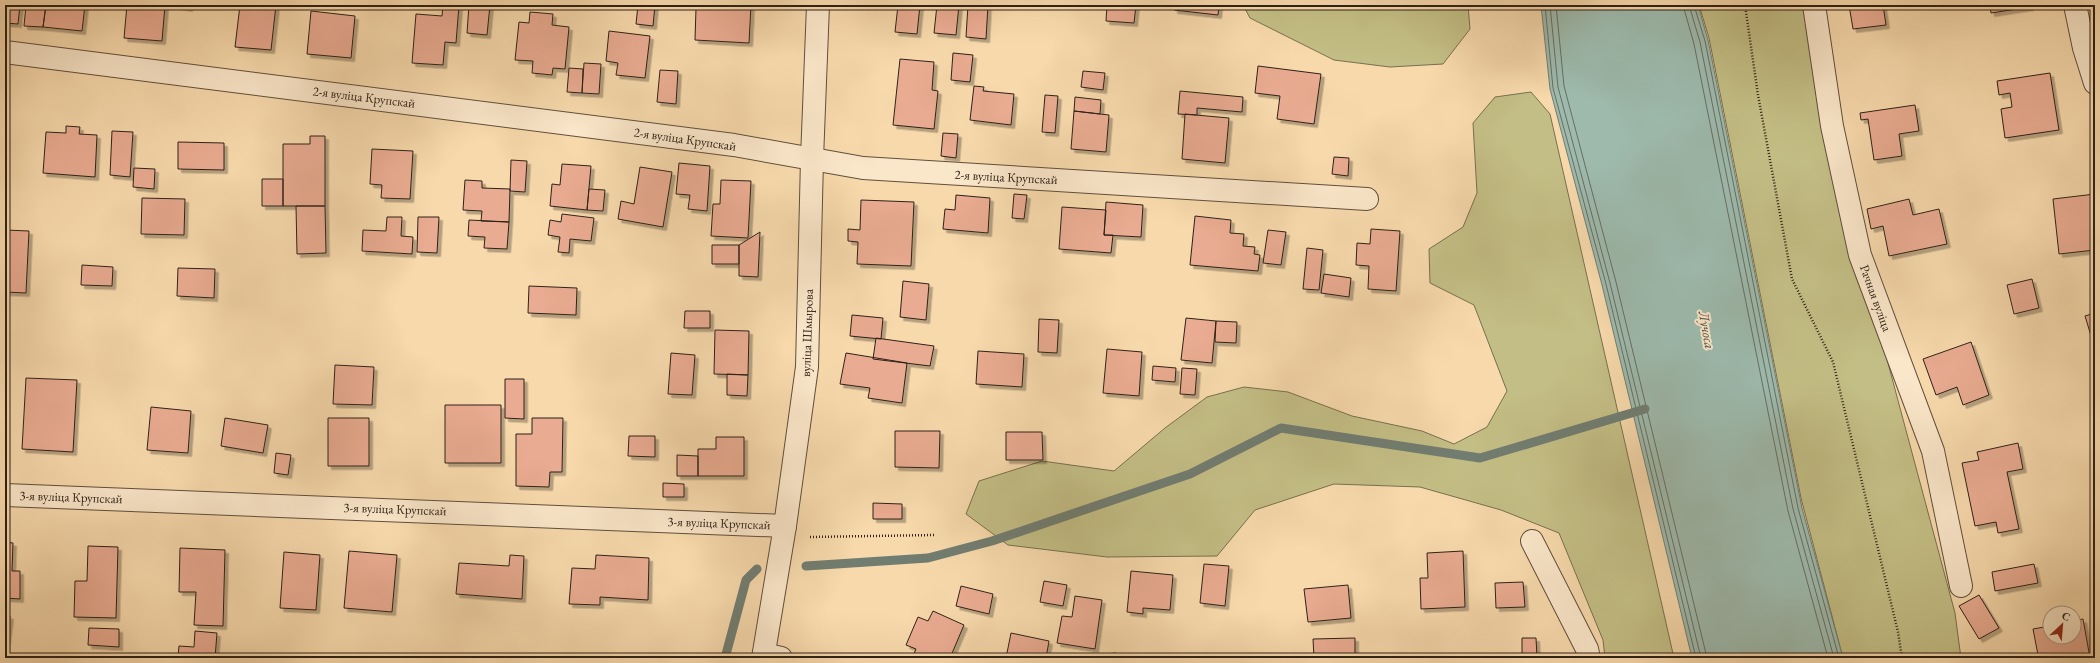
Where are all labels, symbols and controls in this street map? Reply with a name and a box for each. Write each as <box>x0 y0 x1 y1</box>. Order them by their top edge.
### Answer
street label: 2-я вуліца Крупскай <box>312 82 416 112</box>
street label: 2-я вуліца Крупскай <box>633 123 737 155</box>
street label: 2-я вуліца Крупскай <box>954 166 1058 188</box>
street label: Рачная вуліца <box>1856 262 1896 334</box>
street label: вуліца Шмырова <box>797 288 817 377</box>
water label: Лучоса <box>1695 309 1719 350</box>
street label: 3-я вуліца Крупскай <box>19 487 123 507</box>
street label: 3-я вуліца Крупскай <box>343 499 447 519</box>
street label: 3-я вуліца Крупскай <box>667 513 771 533</box>
north arrow <box>2042 605 2082 645</box>
text: С <box>2060 608 2073 624</box>

